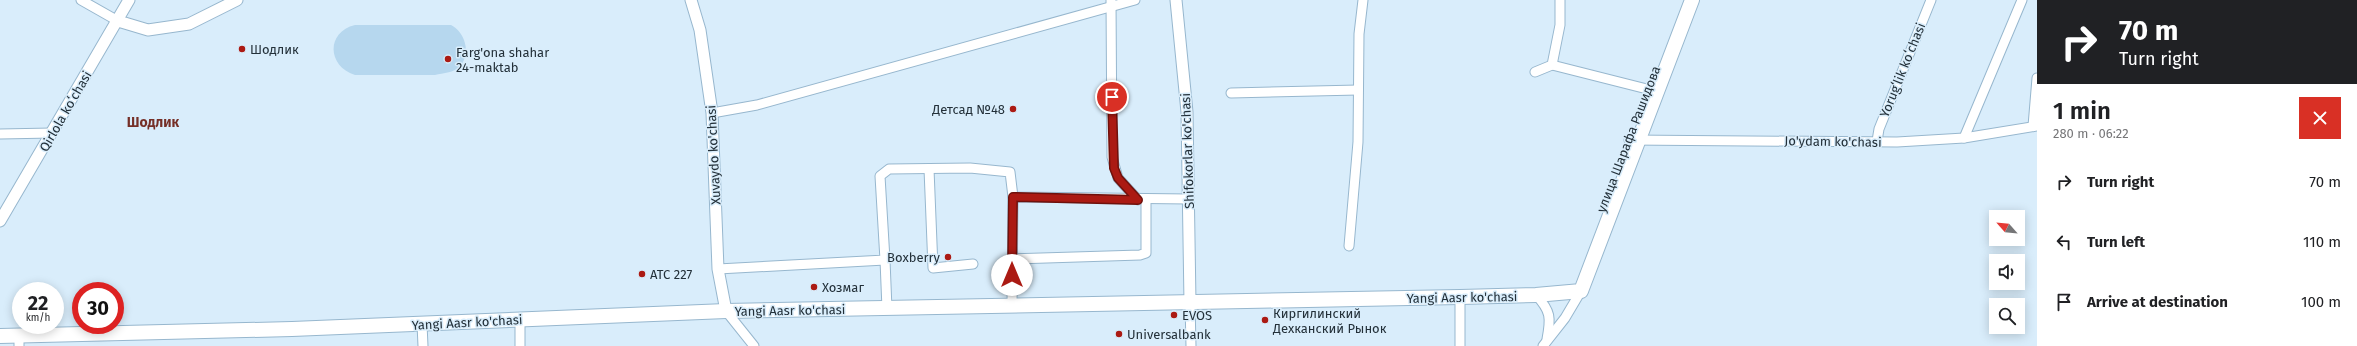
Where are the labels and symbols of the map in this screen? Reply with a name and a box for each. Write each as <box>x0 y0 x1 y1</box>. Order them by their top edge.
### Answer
street label: Yorugʻlik koʻchasi <box>1877 21 1928 120</box>
place label: Шодлик <box>250 42 299 57</box>
marker: Шодлик <box>237 44 247 54</box>
place label: Farg'ona shahar 24-maktab <box>456 45 549 75</box>
marker: Farg'ona shahar 24-maktab <box>443 54 453 64</box>
street label: улица Шарафа Рашидова <box>1594 64 1663 214</box>
street label: Qirlola koʻchasi <box>36 68 95 154</box>
pin <box>1095 80 1129 114</box>
street label: Shifokorlar ko'chasi <box>1178 93 1197 209</box>
place label: Детсад №48 <box>931 102 1005 117</box>
marker: Детсад №48 <box>1008 104 1018 114</box>
street label: Xuvaydo ko'chasi <box>703 105 724 205</box>
district label: Шодлик <box>127 114 180 131</box>
street label: Jo'ydam ko'chasi <box>1784 133 1882 150</box>
north arrow <box>1989 210 2025 246</box>
place label: Boxberry <box>887 250 941 265</box>
marker: Boxberry <box>943 252 953 262</box>
position arrow <box>991 254 1033 296</box>
place label: АТС 227 <box>650 267 693 282</box>
marker: АТС 227 <box>637 269 647 279</box>
place label: Хозмаг <box>822 280 864 295</box>
speed limit sign: 30 <box>72 282 124 334</box>
marker: Хозмаг <box>809 282 819 292</box>
street label: Yangi Aasr ko'chasi <box>1406 289 1518 306</box>
street label: Yangi Aasr ko'chasi <box>734 302 846 319</box>
place label: Киргилинский Дехканский Рынок <box>1272 306 1387 336</box>
place label: EVOS <box>1182 308 1212 323</box>
marker: EVOS <box>1169 310 1179 320</box>
street label: Yangi Aasr ko'chasi <box>411 312 523 333</box>
marker: Киргилинский Дехканский Рынок <box>1260 315 1270 325</box>
place label: Universalbank <box>1127 327 1211 342</box>
marker: Universalbank <box>1114 329 1124 339</box>

